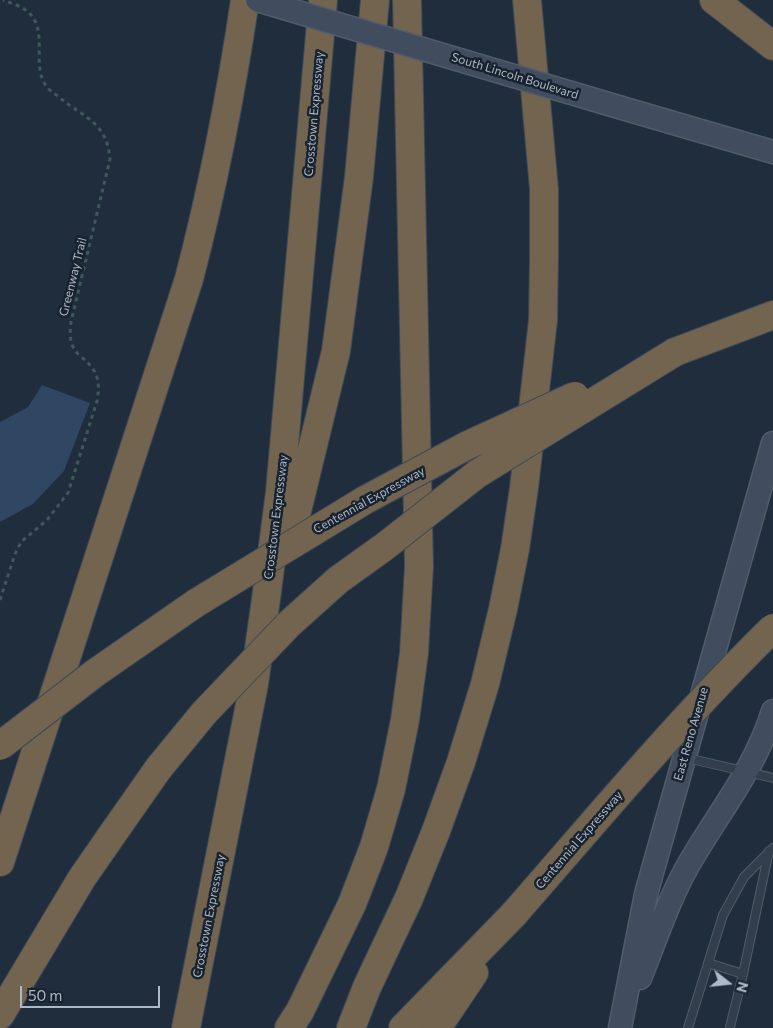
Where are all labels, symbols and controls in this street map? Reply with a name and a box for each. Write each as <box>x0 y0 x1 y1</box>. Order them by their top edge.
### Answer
street label: South Lincoln Boulevard <box>450 50 580 102</box>
street label: Crosstown Expressway <box>301 51 327 177</box>
street label: Greenway Trail <box>56 236 90 318</box>
street label: Crosstown Expressway <box>261 454 291 580</box>
street label: Centennial Expressway <box>311 463 427 537</box>
street label: East Reno Avenue <box>671 686 711 782</box>
street label: Centennial Expressway <box>533 788 625 892</box>
street label: Crosstown Expressway <box>190 853 228 979</box>
north arrow <box>703 958 753 1008</box>
scale bar <box>22 976 162 1008</box>
text: N <box>733 980 753 995</box>
text: 50 m <box>28 986 62 1004</box>

